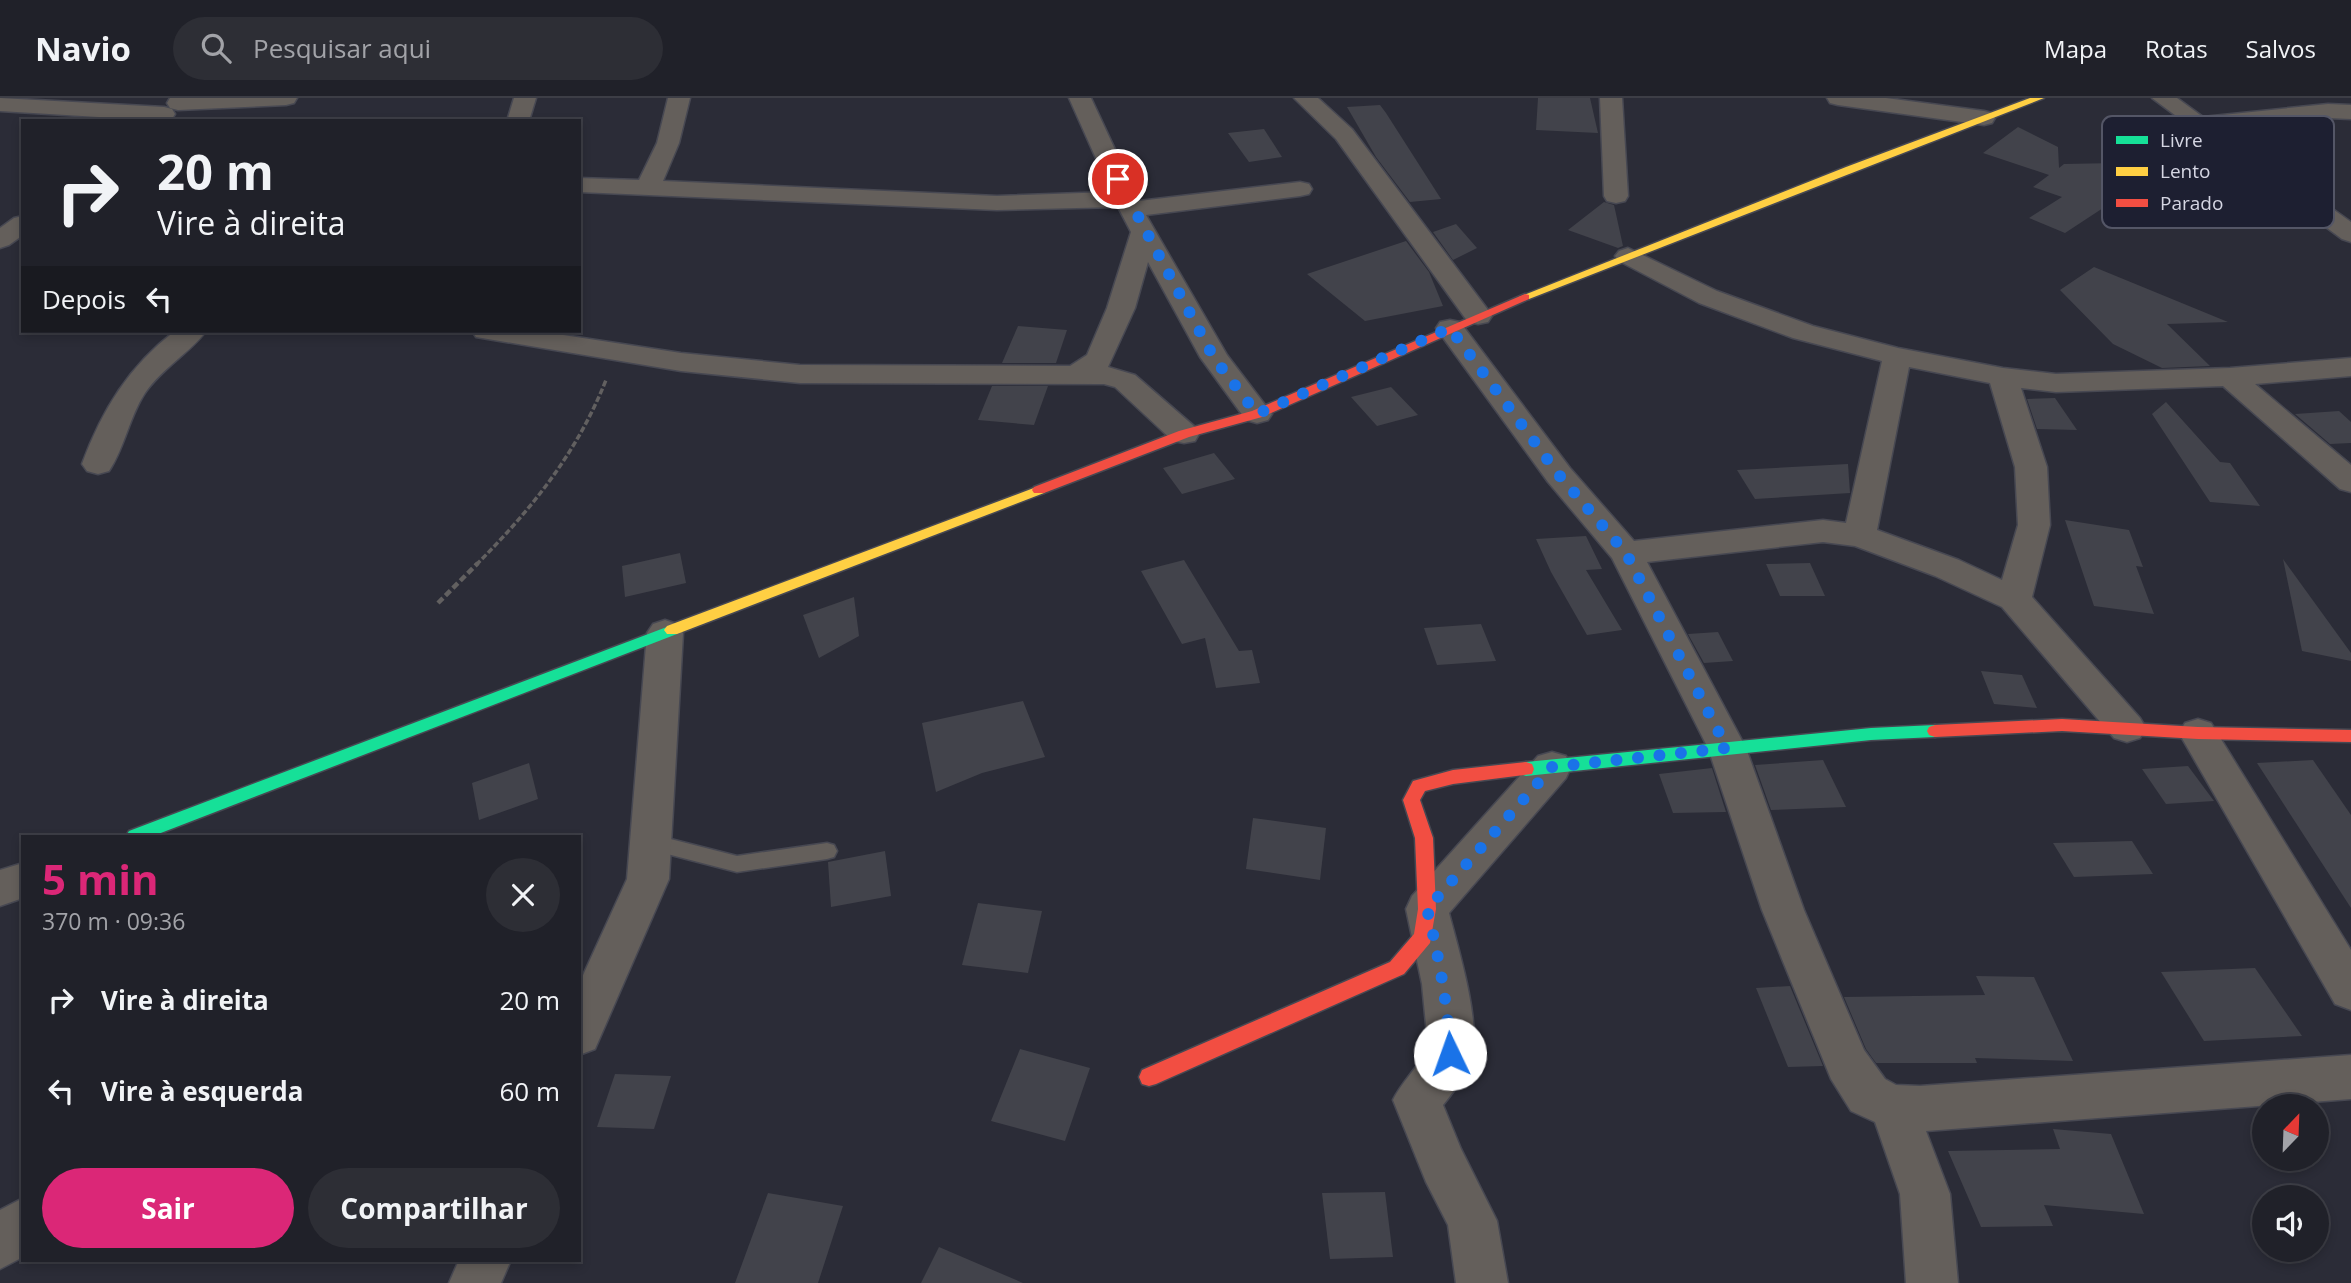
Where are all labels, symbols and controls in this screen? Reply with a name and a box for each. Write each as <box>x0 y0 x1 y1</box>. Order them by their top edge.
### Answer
search box <box>173 17 663 80</box>
text: Navio <box>35 26 131 71</box>
icon: search <box>197 29 235 67</box>
text: Pesquisar aqui <box>253 30 431 66</box>
text: Mapa <box>2044 32 2107 65</box>
text: Rotas <box>2145 32 2208 65</box>
text: Salvos <box>2246 32 2316 65</box>
legend <box>2102 116 2334 228</box>
text: Livre <box>2160 127 2203 153</box>
text: 20 m <box>157 138 274 204</box>
icon: right <box>42 147 133 238</box>
pin <box>1088 149 1148 209</box>
text: Lento <box>2160 158 2210 184</box>
icon: arrive <box>1099 160 1137 198</box>
text: Parado <box>2160 190 2223 216</box>
text: Vire à direita <box>157 201 346 244</box>
icon: left <box>140 280 178 318</box>
text: Depois <box>42 281 126 317</box>
text: 5 min <box>42 850 159 907</box>
button: close <box>486 858 560 932</box>
text: 370 m · 09:36 <box>42 905 185 937</box>
icon: right <box>42 981 80 1019</box>
text: Vire à direita <box>101 982 269 1018</box>
text: 20 m <box>499 982 560 1018</box>
position arrow <box>1413 1017 1487 1091</box>
icon: left <box>42 1072 80 1110</box>
text: Vire à esquerda <box>101 1073 303 1109</box>
text: 60 m <box>499 1073 560 1109</box>
north arrow <box>2252 1094 2329 1171</box>
map controls <box>2252 1094 2329 1262</box>
button: Sair <box>42 1168 294 1248</box>
button: Compartilhar <box>308 1168 560 1248</box>
button: sound <box>2252 1185 2329 1262</box>

